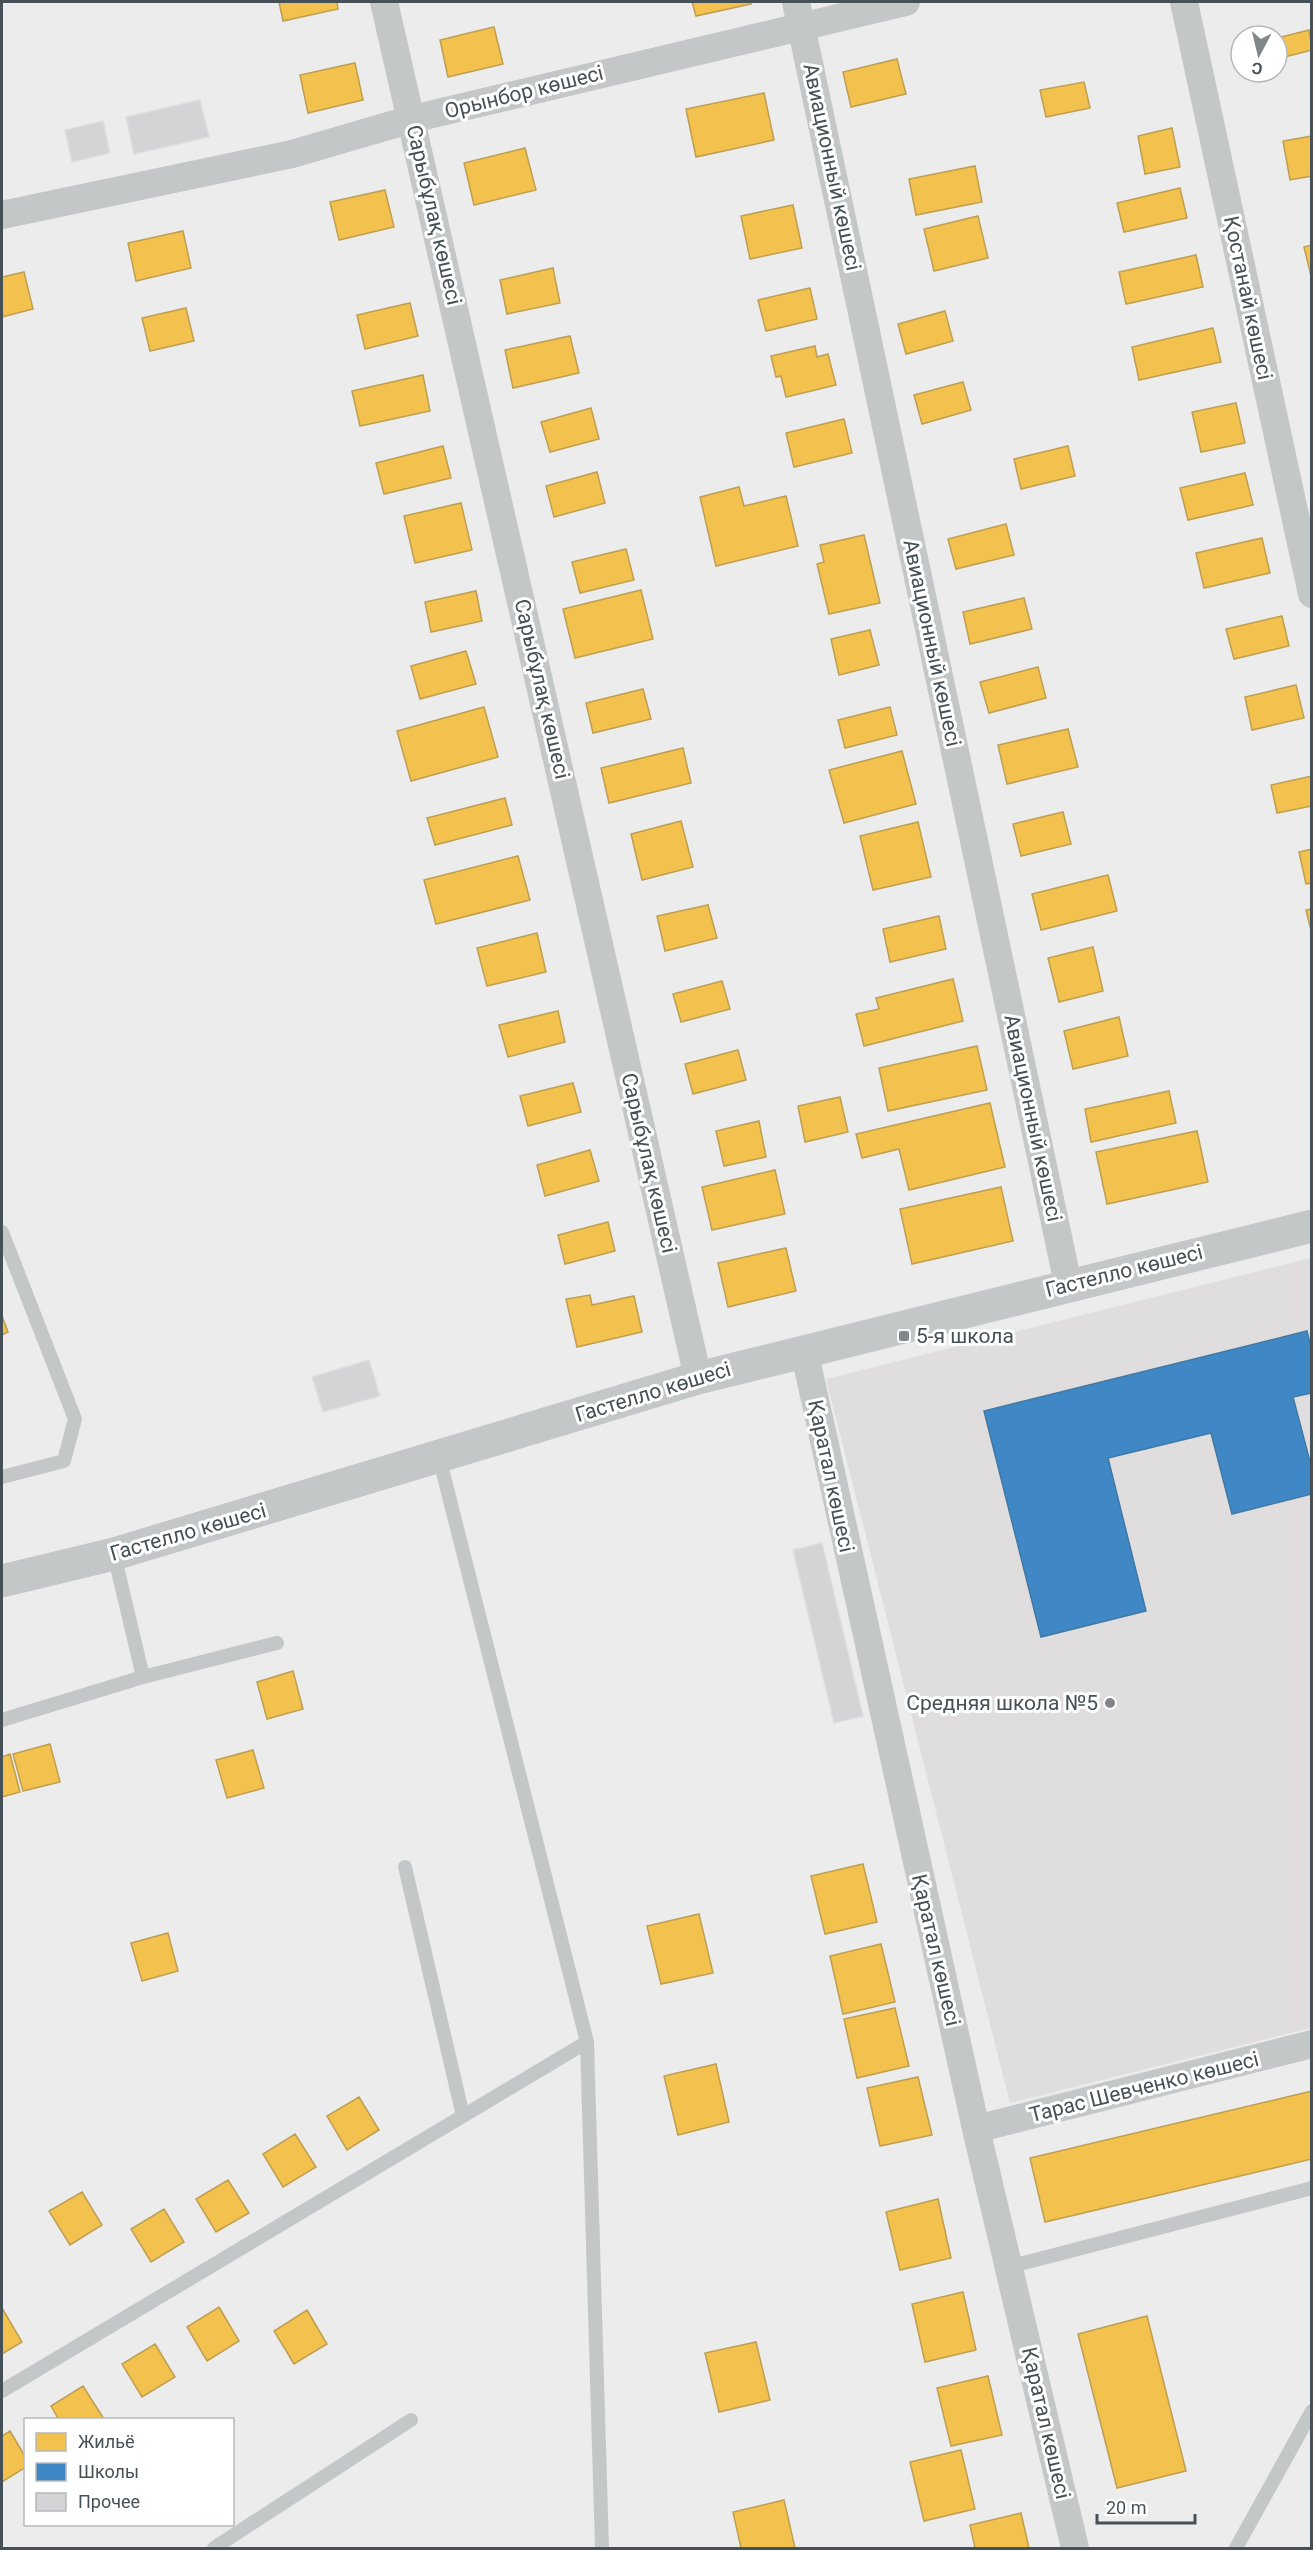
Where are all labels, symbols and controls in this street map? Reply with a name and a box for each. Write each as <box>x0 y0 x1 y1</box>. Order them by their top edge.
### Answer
north arrow <box>1229 24 1289 84</box>
text: С <box>1251 58 1264 78</box>
street label: Орынбор көшесі <box>442 61 606 123</box>
street label: Авиационный көшесі <box>798 61 866 273</box>
street label: Сарыбұлақ көшесі <box>402 123 466 307</box>
street label: Қостанай көшесі <box>1219 214 1277 382</box>
street label: Авиационный көшесі <box>898 537 966 749</box>
street label: Сарыбұлақ көшесі <box>510 597 574 781</box>
street label: Авиационный көшесі <box>999 1012 1067 1224</box>
street label: Сарыбұлақ көшесі <box>617 1071 681 1255</box>
street label: Гастелло көшесі <box>1043 1240 1205 1302</box>
place label: 5-я школа <box>916 1324 1014 1348</box>
marker: 5-я школа <box>897 1329 911 1343</box>
street label: Гастелло көшесі <box>572 1357 734 1427</box>
street label: Қаратал көшесі <box>803 1398 859 1554</box>
street label: Гастелло көшесі <box>107 1498 269 1566</box>
place label: Средняя школа №5 <box>906 1691 1098 1715</box>
marker: Средняя школа №5 <box>1103 1696 1117 1710</box>
street label: Қаратал көшесі <box>907 1872 965 2028</box>
street label: Тарас Шевченко көшесі <box>1027 2047 1261 2127</box>
street label: Қаратал көшесі <box>1017 2345 1075 2501</box>
legend <box>24 2418 234 2526</box>
text: Жильё <box>78 2431 134 2452</box>
text: Школы <box>78 2461 139 2482</box>
scale bar <box>1097 2487 1194 2525</box>
text: Прочее <box>78 2491 140 2512</box>
text: 20 m <box>1106 2497 1146 2518</box>

